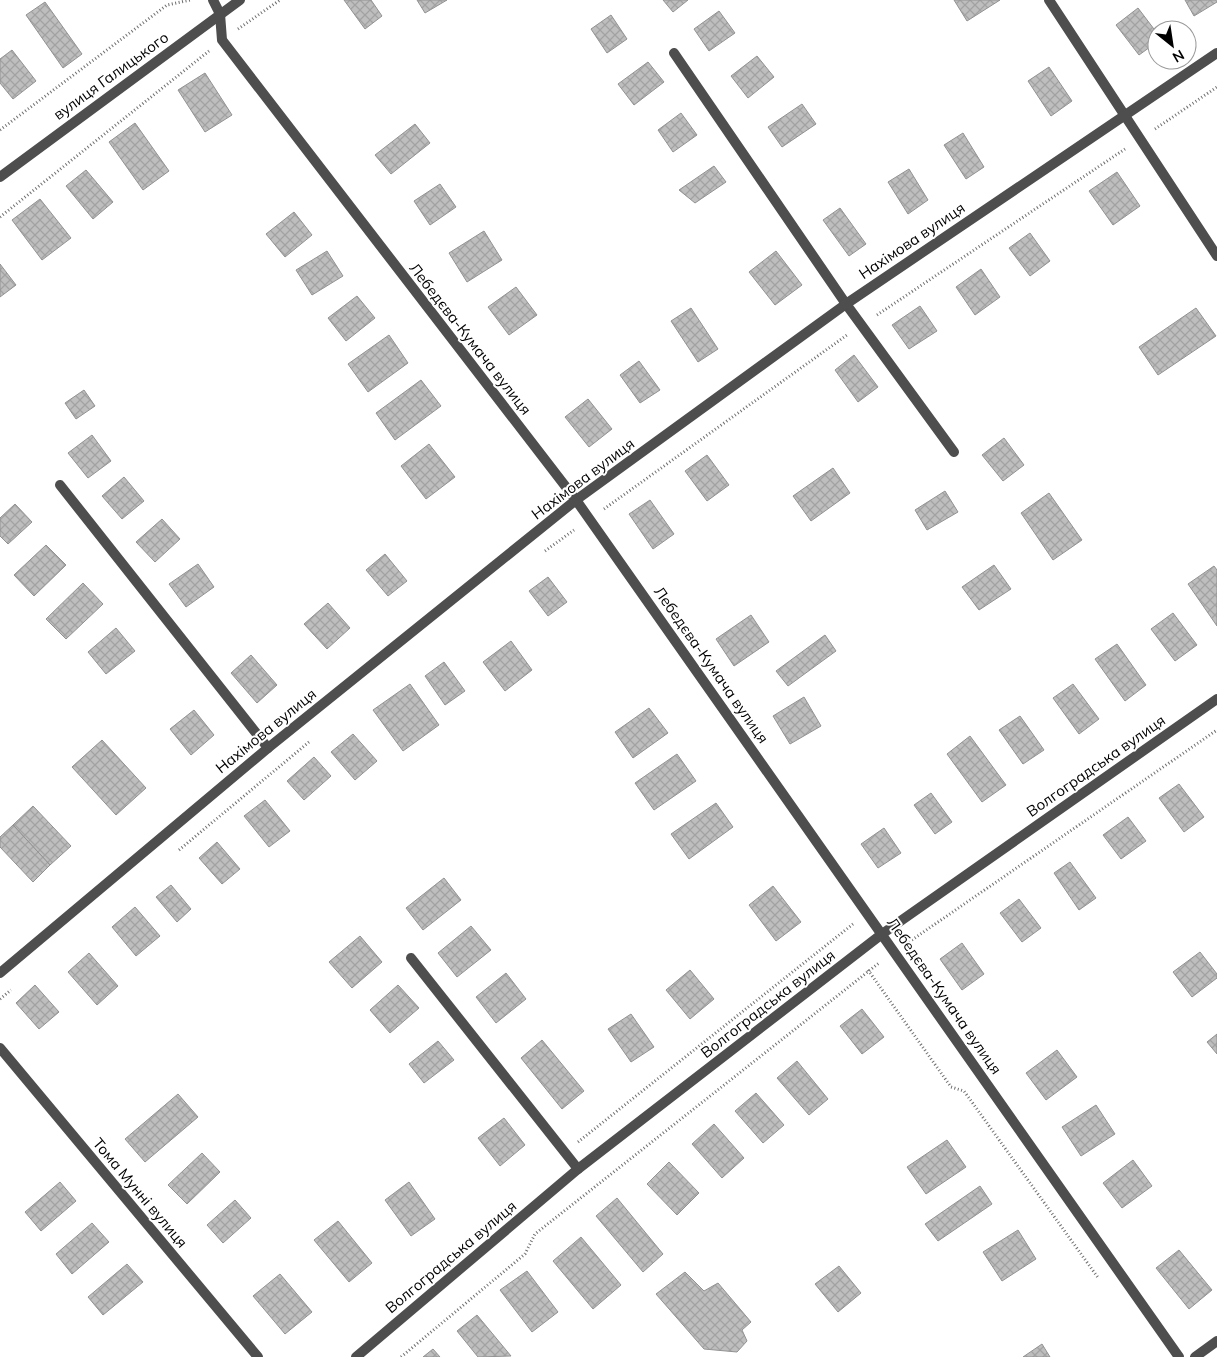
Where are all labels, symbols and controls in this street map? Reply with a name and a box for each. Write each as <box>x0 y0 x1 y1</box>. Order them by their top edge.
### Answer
north arrow <box>1147 20 1197 70</box>
street label: вулиця Галицького <box>49 27 172 124</box>
text: N <box>1169 46 1188 67</box>
street label: Нахімова вулиця <box>855 198 968 283</box>
street label: Лебедєва-Кумача вулиця <box>405 259 536 418</box>
street label: Нахімова вулиця <box>527 434 638 523</box>
street label: Лебедєва-Кумача вулиця <box>650 583 773 747</box>
street label: Нахімова вулиця <box>212 684 320 777</box>
street label: Волгоградська вулиця <box>1023 710 1169 821</box>
street label: Лебедєва-Кумача вулиця <box>883 914 1006 1078</box>
street label: Волгоградська вулиця <box>697 945 839 1062</box>
street label: Тома Мунні вулиця <box>89 1134 192 1251</box>
street label: Волгоградська вулиця <box>381 1196 520 1317</box>

